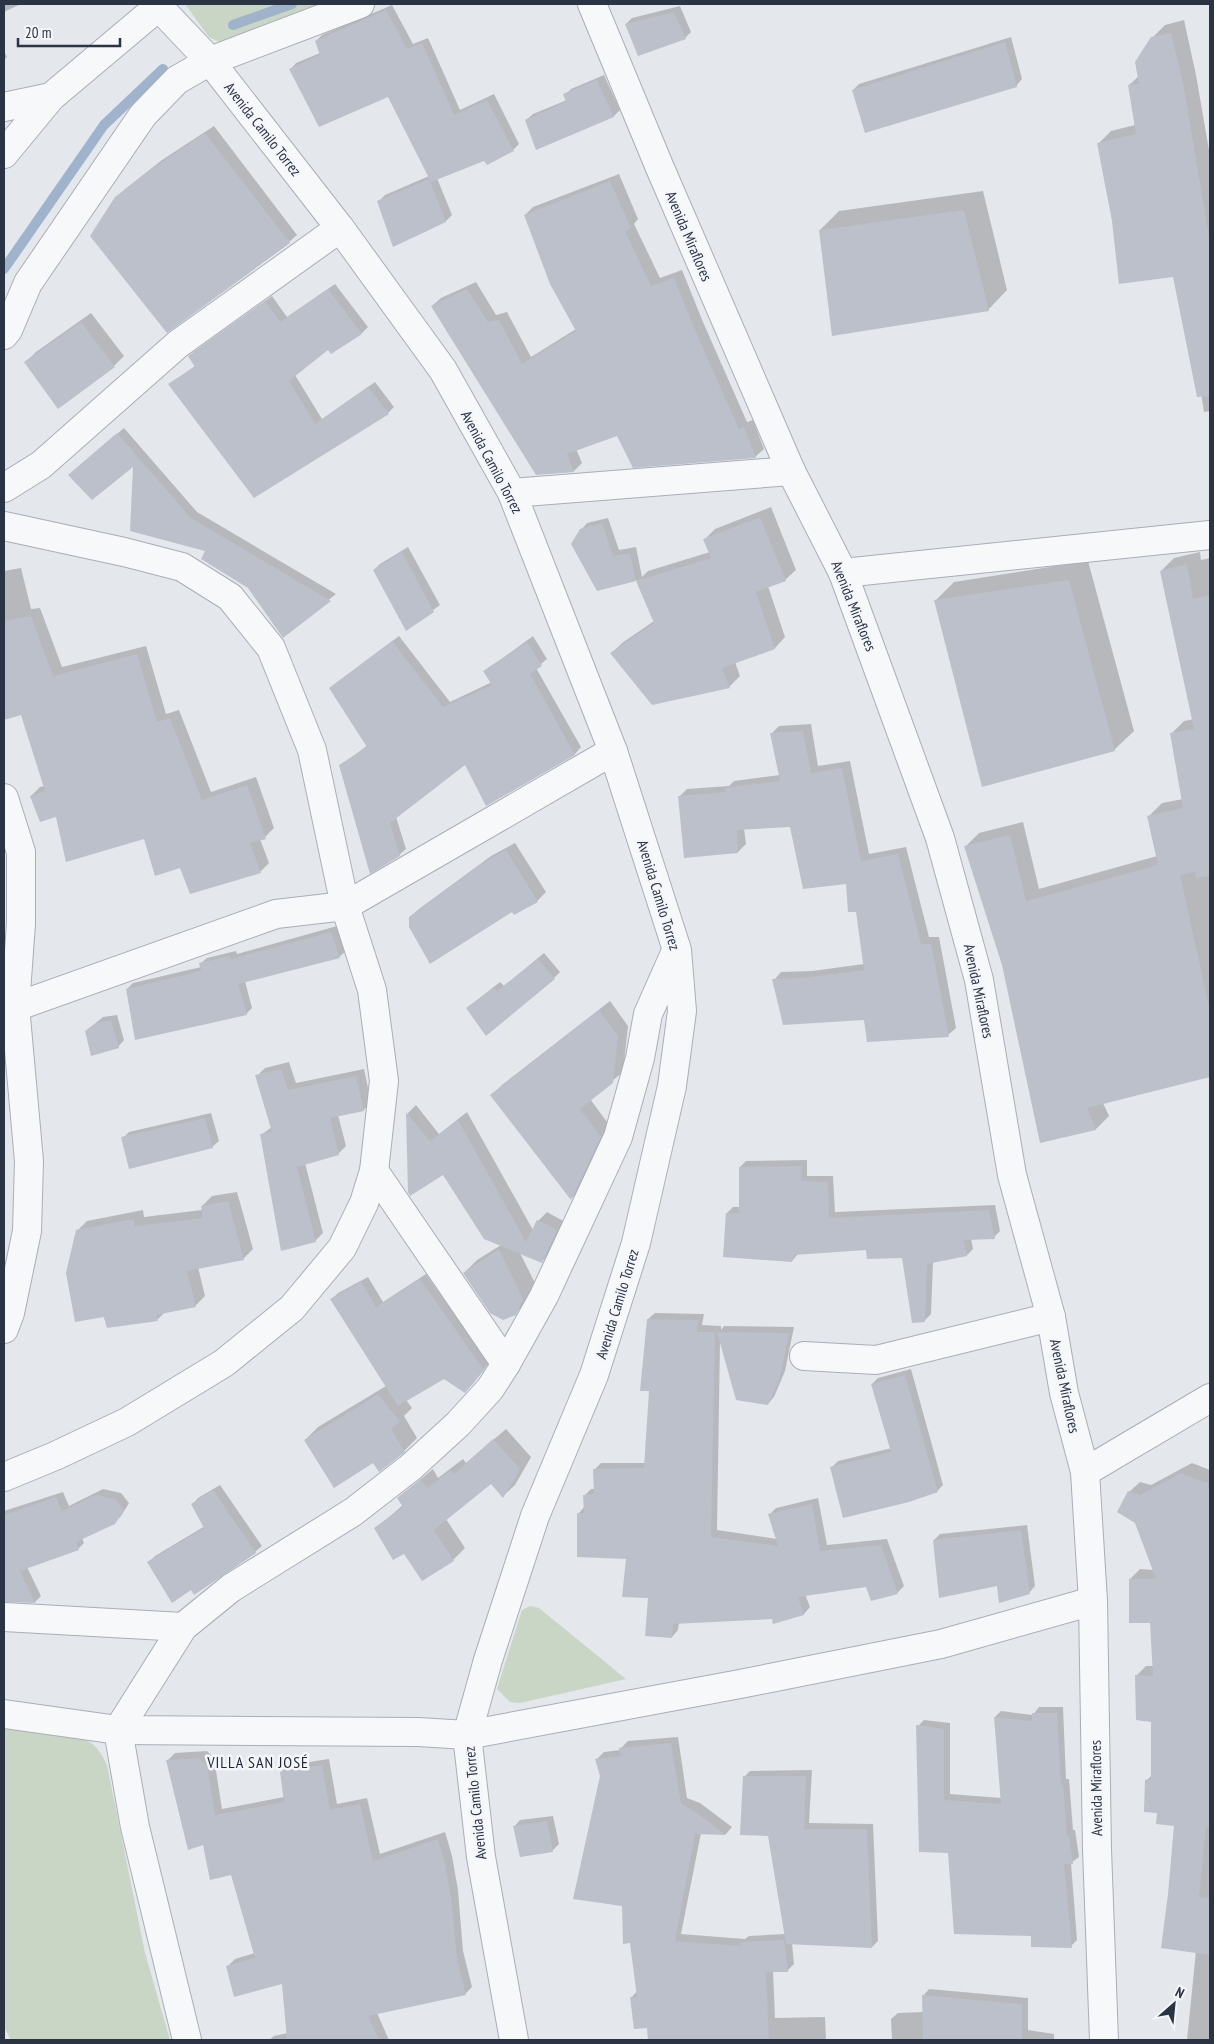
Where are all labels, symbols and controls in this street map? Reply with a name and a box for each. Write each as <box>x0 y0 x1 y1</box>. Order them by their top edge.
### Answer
scale bar <box>18 15 120 47</box>
text: 20 m <box>25 23 51 42</box>
street label: Avenida Camilo Torrez <box>220 78 306 180</box>
street label: Avenida Miraflores <box>662 188 716 284</box>
street label: Avenida Camilo Torrez <box>457 407 527 517</box>
street label: Avenida Miraflores <box>827 558 881 654</box>
street label: Avenida Camilo Torrez <box>633 838 685 952</box>
street label: Avenida Miraflores <box>960 942 998 1040</box>
street label: Avenida Camilo Torrez <box>591 1247 643 1361</box>
street label: Avenida Miraflores <box>1046 1337 1084 1435</box>
street label: Avenida Miraflores <box>1086 1740 1106 1836</box>
street label: Avenida Camilo Torrez <box>460 1745 490 1861</box>
district label: VILLA SAN JOSÉ <box>206 1752 309 1772</box>
north arrow <box>1149 1979 1199 2029</box>
text: N <box>1172 1983 1187 2002</box>

